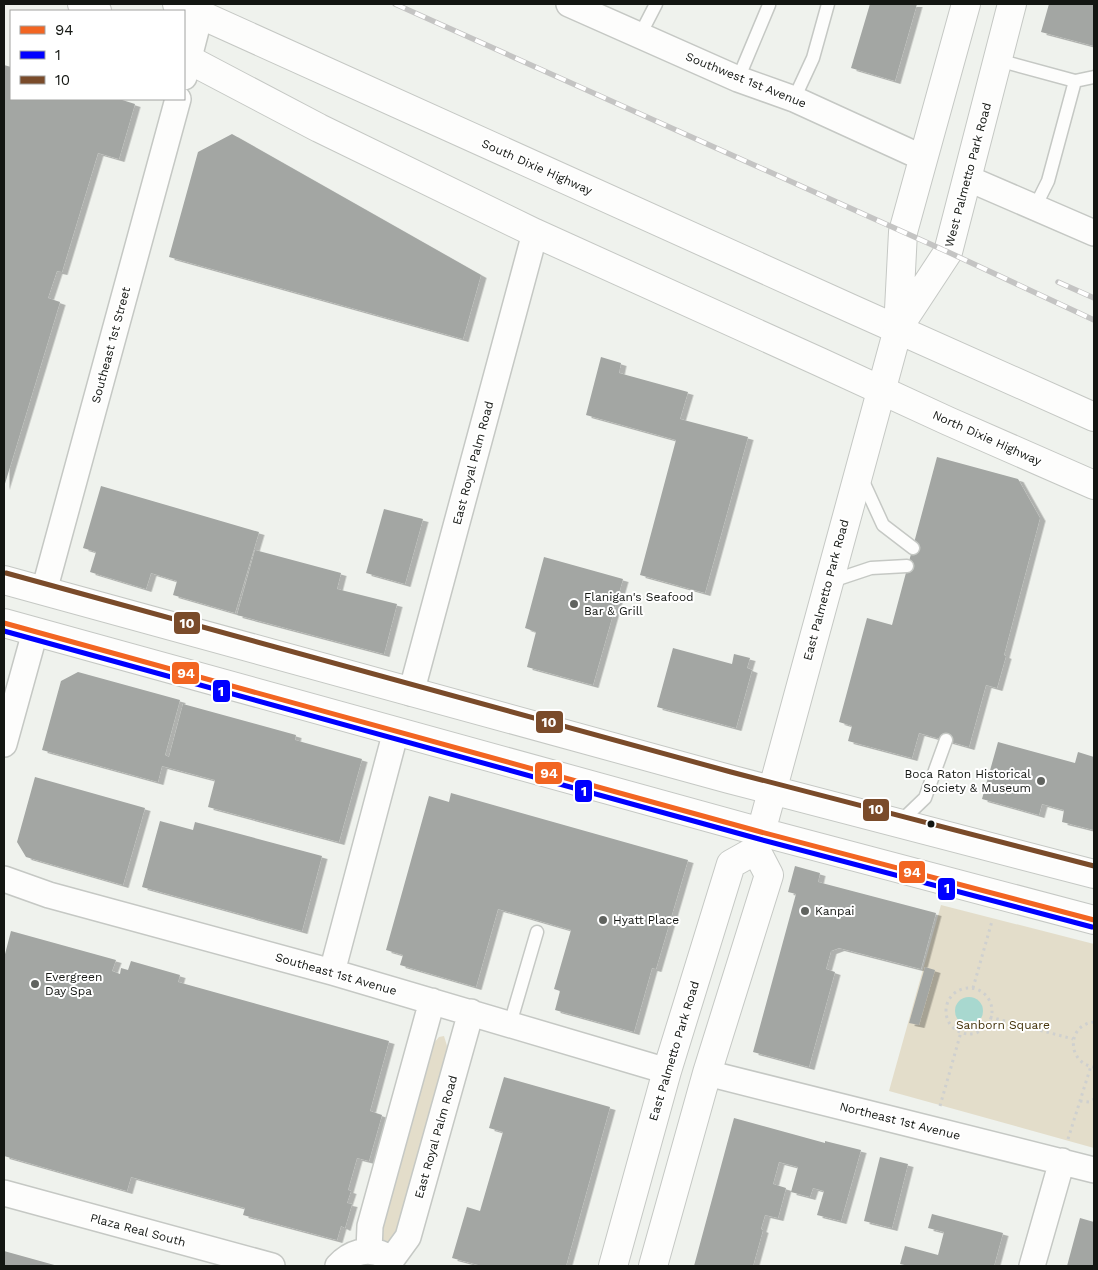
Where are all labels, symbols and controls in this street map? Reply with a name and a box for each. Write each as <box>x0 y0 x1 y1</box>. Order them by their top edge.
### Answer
legend <box>10 10 185 100</box>
text: 94 <box>55 21 73 39</box>
text: 1 <box>55 46 61 64</box>
street label: Southwest 1st Avenue <box>684 49 808 111</box>
text: 10 <box>55 71 70 89</box>
street label: West Palmetto Park Road <box>942 101 994 249</box>
street label: South Dixie Highway <box>480 136 595 198</box>
street label: Southeast 1st Street <box>89 285 133 405</box>
street label: East Royal Palm Road <box>450 400 496 526</box>
street label: North Dixie Highway <box>930 408 1044 469</box>
street label: East Palmetto Park Road <box>800 518 852 662</box>
place label: Flanigan's Seafood Bar & Grill <box>584 590 694 618</box>
marker: Flanigan's Seafood Bar & Grill <box>568 598 580 610</box>
line badge: 10 <box>173 611 201 635</box>
text: 10 <box>179 615 195 631</box>
line badge: 94 <box>171 661 200 685</box>
text: 94 <box>177 665 195 681</box>
line badge: 1 <box>212 679 231 703</box>
text: 1 <box>218 683 224 699</box>
line badge: 10 <box>535 710 564 734</box>
text: 10 <box>541 714 557 730</box>
line badge: 94 <box>534 761 563 785</box>
text: 94 <box>540 765 558 781</box>
place label: Boca Raton Historical Society & Museum <box>905 767 1031 795</box>
marker: Boca Raton Historical Society & Museum <box>1035 775 1047 787</box>
line badge: 1 <box>574 779 593 803</box>
text: 1 <box>581 783 587 799</box>
line badge: 10 <box>862 798 890 822</box>
text: 10 <box>868 801 884 817</box>
unlabelled marker <box>926 819 936 829</box>
line badge: 94 <box>898 860 926 884</box>
text: 94 <box>903 864 921 880</box>
line badge: 1 <box>937 877 956 901</box>
text: 1 <box>944 880 950 896</box>
place label: Kanpai <box>815 904 854 918</box>
marker: Kanpai <box>799 905 811 917</box>
place label: Hyatt Place <box>613 913 679 927</box>
marker: Hyatt Place <box>597 914 609 926</box>
street label: Southeast 1st Avenue <box>274 950 398 998</box>
place label: Evergreen Day Spa <box>45 970 102 998</box>
marker: Evergreen Day Spa <box>29 978 41 990</box>
street label: East Palmetto Park Road <box>646 979 702 1123</box>
park label: Sanborn Square <box>956 1018 1050 1032</box>
street label: East Royal Palm Road <box>412 1074 460 1200</box>
street label: Northeast 1st Avenue <box>838 1099 962 1143</box>
street label: Plaza Real South <box>89 1211 187 1249</box>

